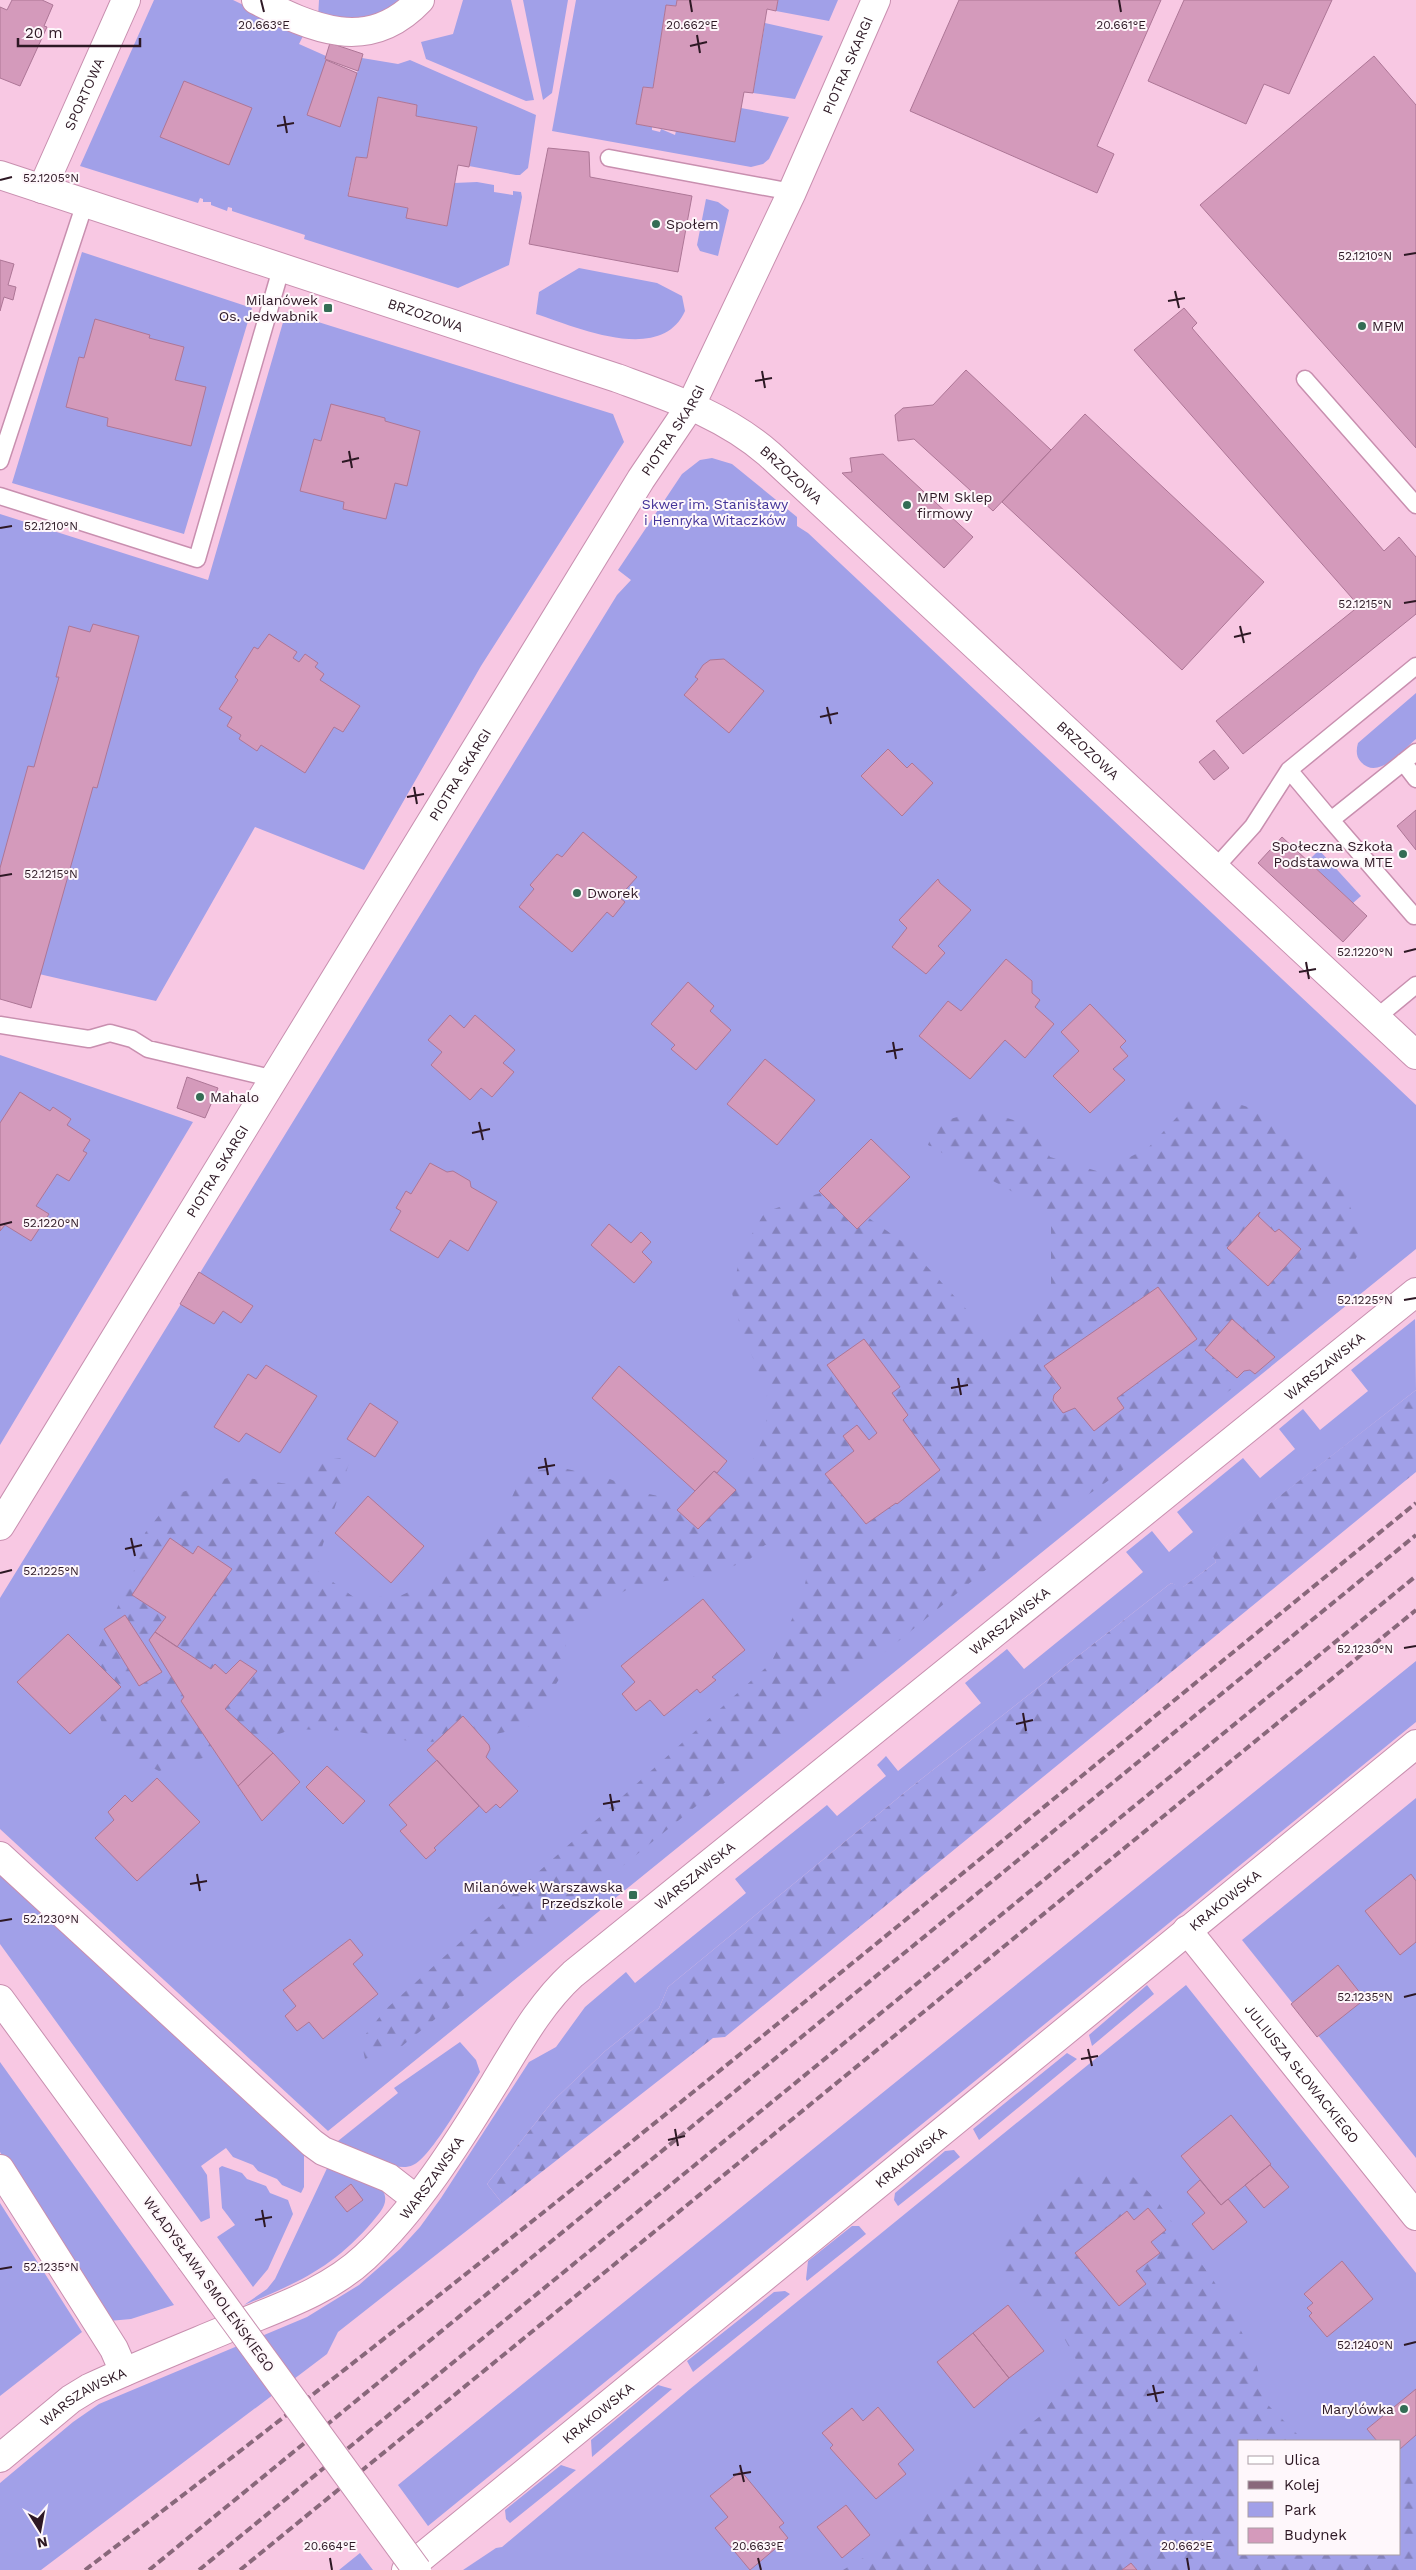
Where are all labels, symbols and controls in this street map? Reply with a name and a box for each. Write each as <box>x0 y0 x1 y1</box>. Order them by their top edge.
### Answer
street label: PIOTRA SKARGI <box>819 14 876 117</box>
scale bar <box>18 15 140 47</box>
text: 20.663°E <box>238 18 290 32</box>
text: 20.662°E <box>666 18 718 32</box>
text: 20.661°E <box>1096 18 1146 32</box>
text: 20 m <box>25 24 63 42</box>
street label: SPORTOWA <box>61 55 107 133</box>
text: 52.1205°N <box>23 171 79 185</box>
place label: Społem <box>666 216 719 232</box>
marker: Społem <box>650 218 662 230</box>
text: 52.1210°N <box>1338 249 1392 263</box>
place label: Milanówek Os. Jedwabnik <box>219 292 318 324</box>
street label: BRZOZOWA <box>386 295 465 335</box>
marker: Milanówek Os. Jedwabnik <box>322 302 334 314</box>
place label: MPM <box>1372 318 1404 334</box>
marker: MPM <box>1356 320 1368 332</box>
street label: PIOTRA SKARGI <box>638 382 707 479</box>
street label: BRZOZOWA <box>757 442 826 507</box>
place label: MPM Sklep firmowy <box>917 489 992 521</box>
park label: Skwer im. Stanisławy i Henryka Witaczków <box>642 496 789 528</box>
marker: MPM Sklep firmowy <box>901 499 913 511</box>
text: 52.1210°N <box>24 519 78 533</box>
text: 52.1215°N <box>1338 597 1392 611</box>
street label: BRZOZOWA <box>1054 718 1122 783</box>
street label: PIOTRA SKARGI <box>426 726 494 824</box>
place label: Społeczna Szkoła Podstawowa MTE <box>1272 838 1393 870</box>
marker: Społeczna Szkoła Podstawowa MTE <box>1397 848 1409 860</box>
text: 52.1215°N <box>24 867 78 881</box>
place label: Dworek <box>587 885 638 901</box>
marker: Dworek <box>571 887 583 899</box>
text: 52.1220°N <box>1337 945 1393 959</box>
place label: Mahalo <box>210 1089 259 1105</box>
marker: Mahalo <box>194 1091 206 1103</box>
street label: PIOTRA SKARGI <box>183 1122 251 1220</box>
text: 52.1220°N <box>23 1216 79 1230</box>
text: 52.1225°N <box>1337 1293 1393 1307</box>
street label: WARSZAWSKA <box>1281 1329 1368 1403</box>
text: 52.1225°N <box>23 1564 79 1578</box>
street label: WARSZAWSKA <box>966 1584 1053 1658</box>
text: 52.1230°N <box>1337 1642 1393 1656</box>
street label: WARSZAWSKA <box>651 1838 738 1913</box>
street label: KRAKOWSKA <box>1186 1866 1264 1934</box>
place label: Milanówek Warszawska Przedszkole <box>463 1879 623 1911</box>
marker: Milanówek Warszawska Przedszkole <box>627 1889 639 1901</box>
text: 52.1230°N <box>23 1912 79 1926</box>
text: 52.1235°N <box>1337 1990 1393 2004</box>
street label: JULIUSZA SŁOWACKIEGO <box>1242 2001 1363 2146</box>
street label: KRAKOWSKA <box>872 2123 950 2191</box>
street label: WARSZAWSKA <box>396 2133 467 2222</box>
street label: WŁADYSŁAWA SMOLEŃSKIEGO <box>140 2193 278 2375</box>
text: 52.1235°N <box>23 2260 79 2274</box>
text: 52.1240°N <box>1337 2338 1393 2352</box>
street label: WARSZAWSKA <box>37 2364 129 2429</box>
street label: KRAKOWSKA <box>559 2379 637 2447</box>
place label: Marylówka <box>1321 2401 1394 2417</box>
marker: Marylówka <box>1398 2403 1410 2415</box>
legend <box>1238 2440 1401 2555</box>
text: Ulica <box>1284 2451 1321 2469</box>
text: Kolej <box>1284 2476 1319 2494</box>
text: Park <box>1284 2501 1317 2519</box>
north arrow <box>15 2505 65 2555</box>
text: Budynek <box>1284 2526 1347 2544</box>
text: N <box>36 2534 49 2552</box>
text: 20.664°E <box>304 2539 356 2553</box>
text: 20.663°E <box>732 2539 784 2553</box>
text: 20.662°E <box>1161 2539 1213 2553</box>

